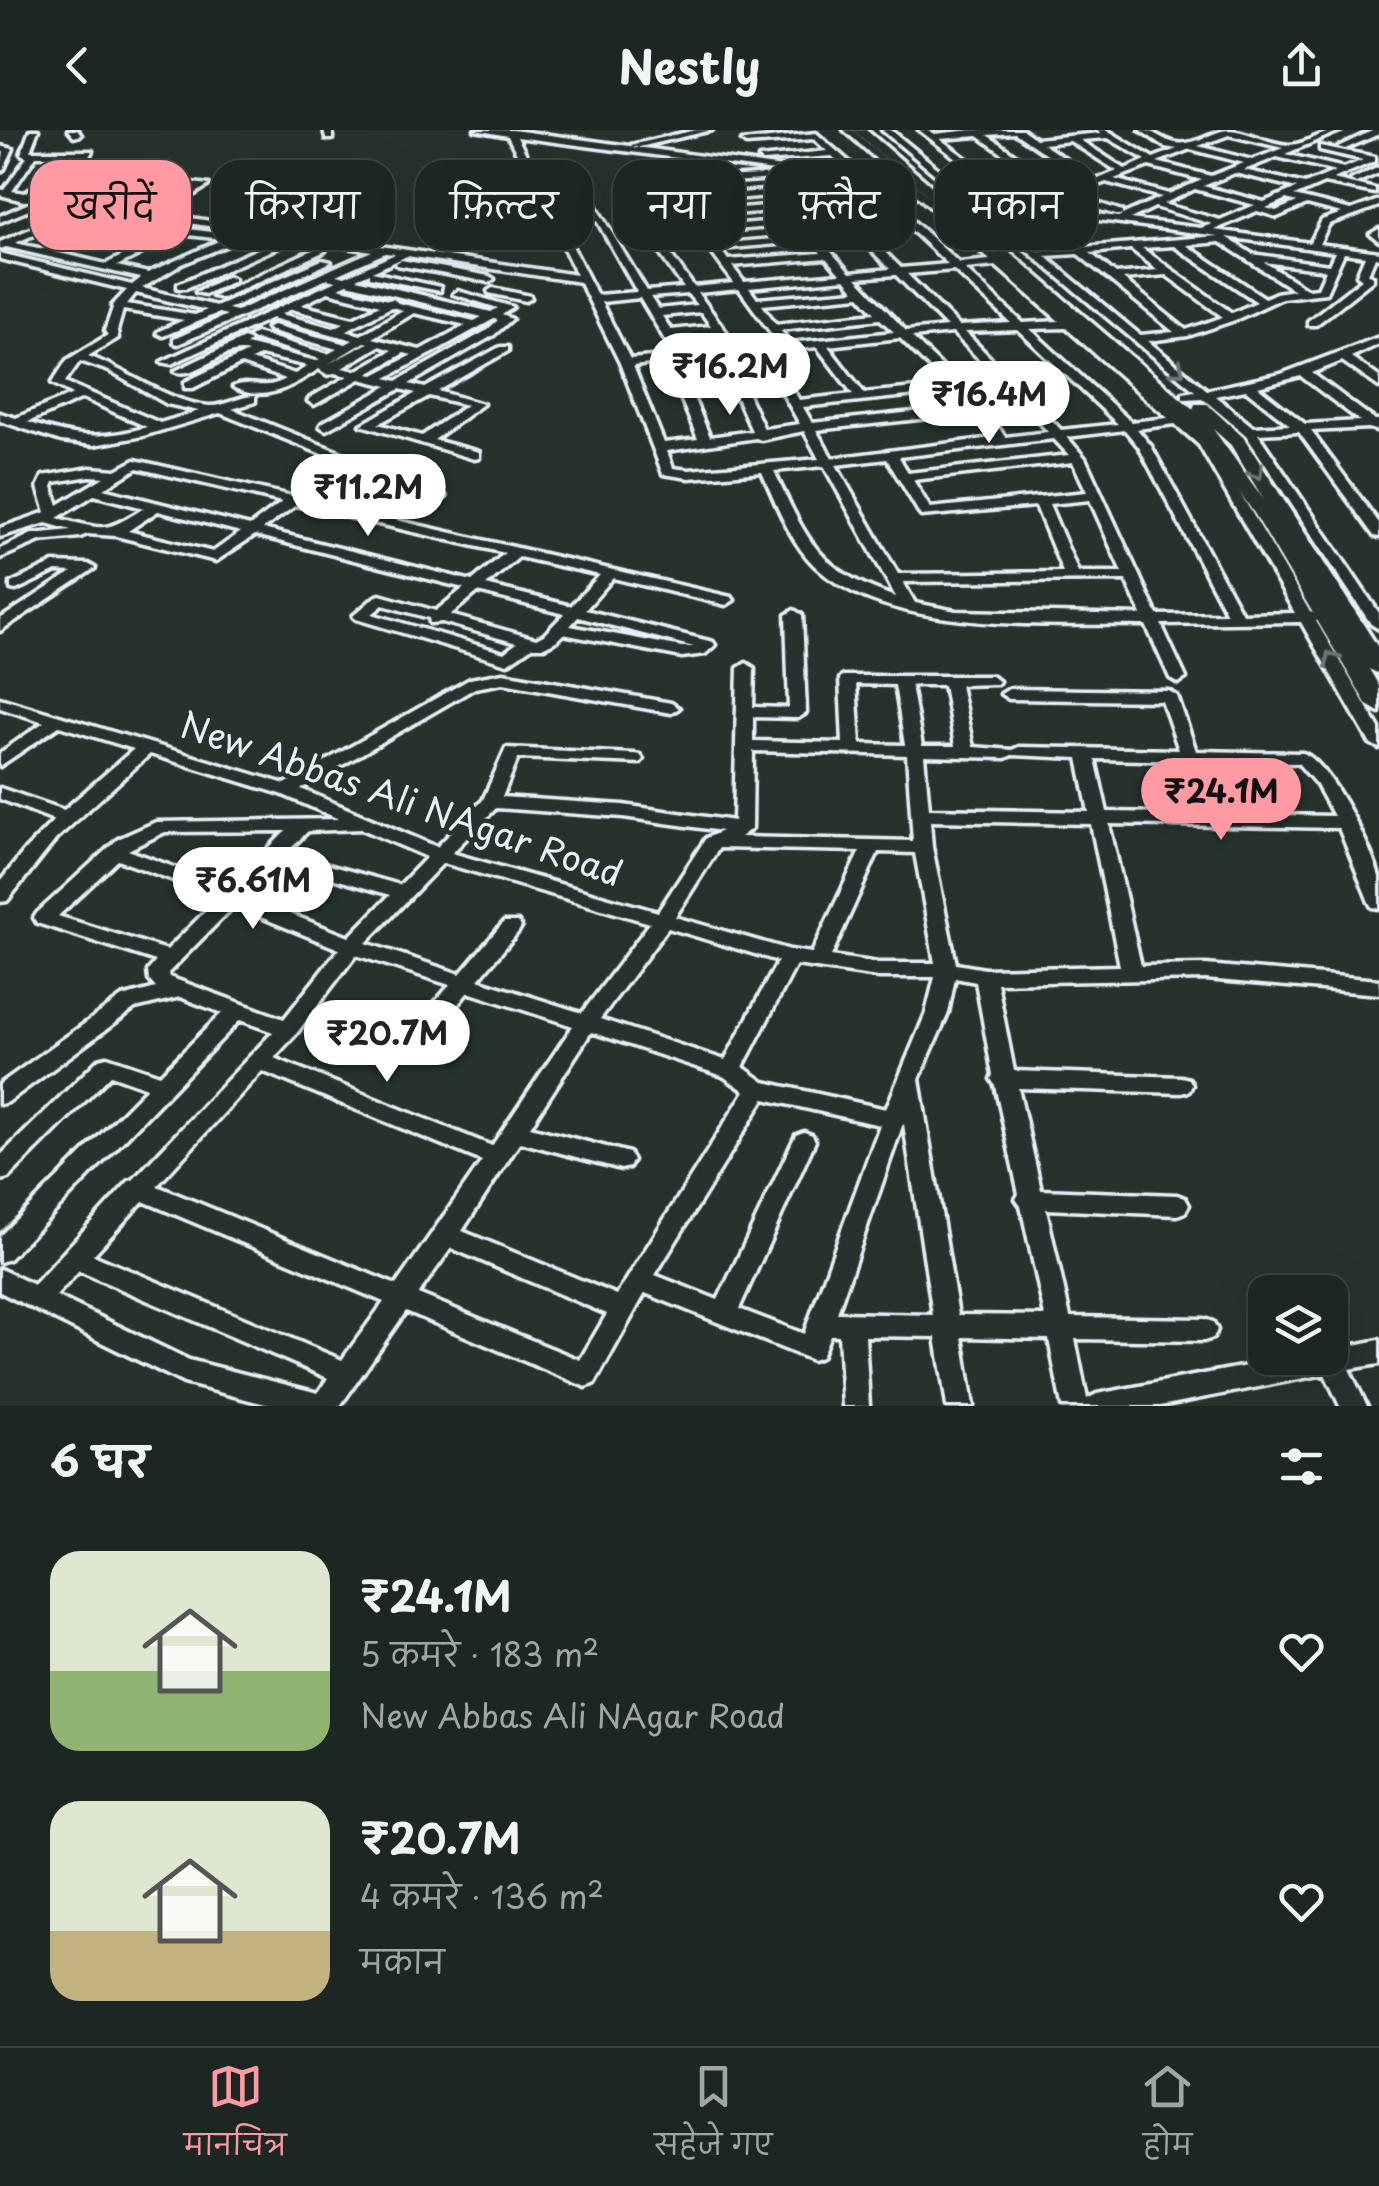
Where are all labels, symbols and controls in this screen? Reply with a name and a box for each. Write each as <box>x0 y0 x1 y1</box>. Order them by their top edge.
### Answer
text: Nestly <box>619 31 760 99</box>
icon: back <box>50 38 105 93</box>
icon: share <box>1274 38 1329 93</box>
chip: खरीदें <box>30 160 191 250</box>
chip: किराया <box>211 160 395 250</box>
chip: फ़िल्टर <box>415 160 593 250</box>
chip: नया <box>613 160 745 250</box>
chip: फ़्लैट <box>765 160 915 250</box>
chip: मकान <box>935 160 1097 250</box>
pin: ₹16.2M <box>649 333 811 418</box>
text: ₹16.2M <box>671 341 789 389</box>
one-way arrow <box>1166 358 1184 376</box>
pin: ₹16.4M <box>908 361 1070 446</box>
text: ₹16.4M <box>931 369 1047 417</box>
pin: ₹11.2M <box>287 454 449 539</box>
text: ₹11.2M <box>313 462 423 510</box>
one-way arrow <box>1245 462 1264 480</box>
one-way arrow <box>1323 651 1343 669</box>
street label: New Abbas Ali NAgar Road <box>173 697 630 898</box>
pin: ₹24.1M <box>1140 758 1302 843</box>
text: ₹24.1M <box>1163 766 1279 814</box>
pin: ₹6.61M <box>172 847 334 932</box>
text: ₹6.61M <box>195 855 311 903</box>
pin: ₹20.7M <box>306 1000 468 1085</box>
text: ₹20.7M <box>326 1008 448 1056</box>
map controls <box>1248 1275 1348 1375</box>
button: layers <box>1248 1275 1348 1375</box>
text: 6 घर <box>50 1428 149 1491</box>
icon: filters <box>1274 1439 1329 1494</box>
text: ₹24.1M <box>360 1563 512 1626</box>
icon: home <box>130 1591 250 1711</box>
icon: heart <box>1274 1624 1329 1679</box>
text: 5 कमरे · 183 m² <box>360 1630 599 1678</box>
text: New Abbas Ali NAgar Road <box>360 1691 785 1739</box>
text: ₹20.7M <box>360 1805 521 1868</box>
icon: home <box>130 1841 250 1961</box>
text: 4 कमरे · 136 m² <box>360 1872 604 1920</box>
icon: heart <box>1274 1874 1329 1929</box>
text: मकान <box>360 1937 445 1985</box>
tab: मानचित्र <box>184 2059 287 2176</box>
tab: सहेजे गए <box>654 2059 772 2176</box>
tab: होम <box>1140 2059 1195 2176</box>

